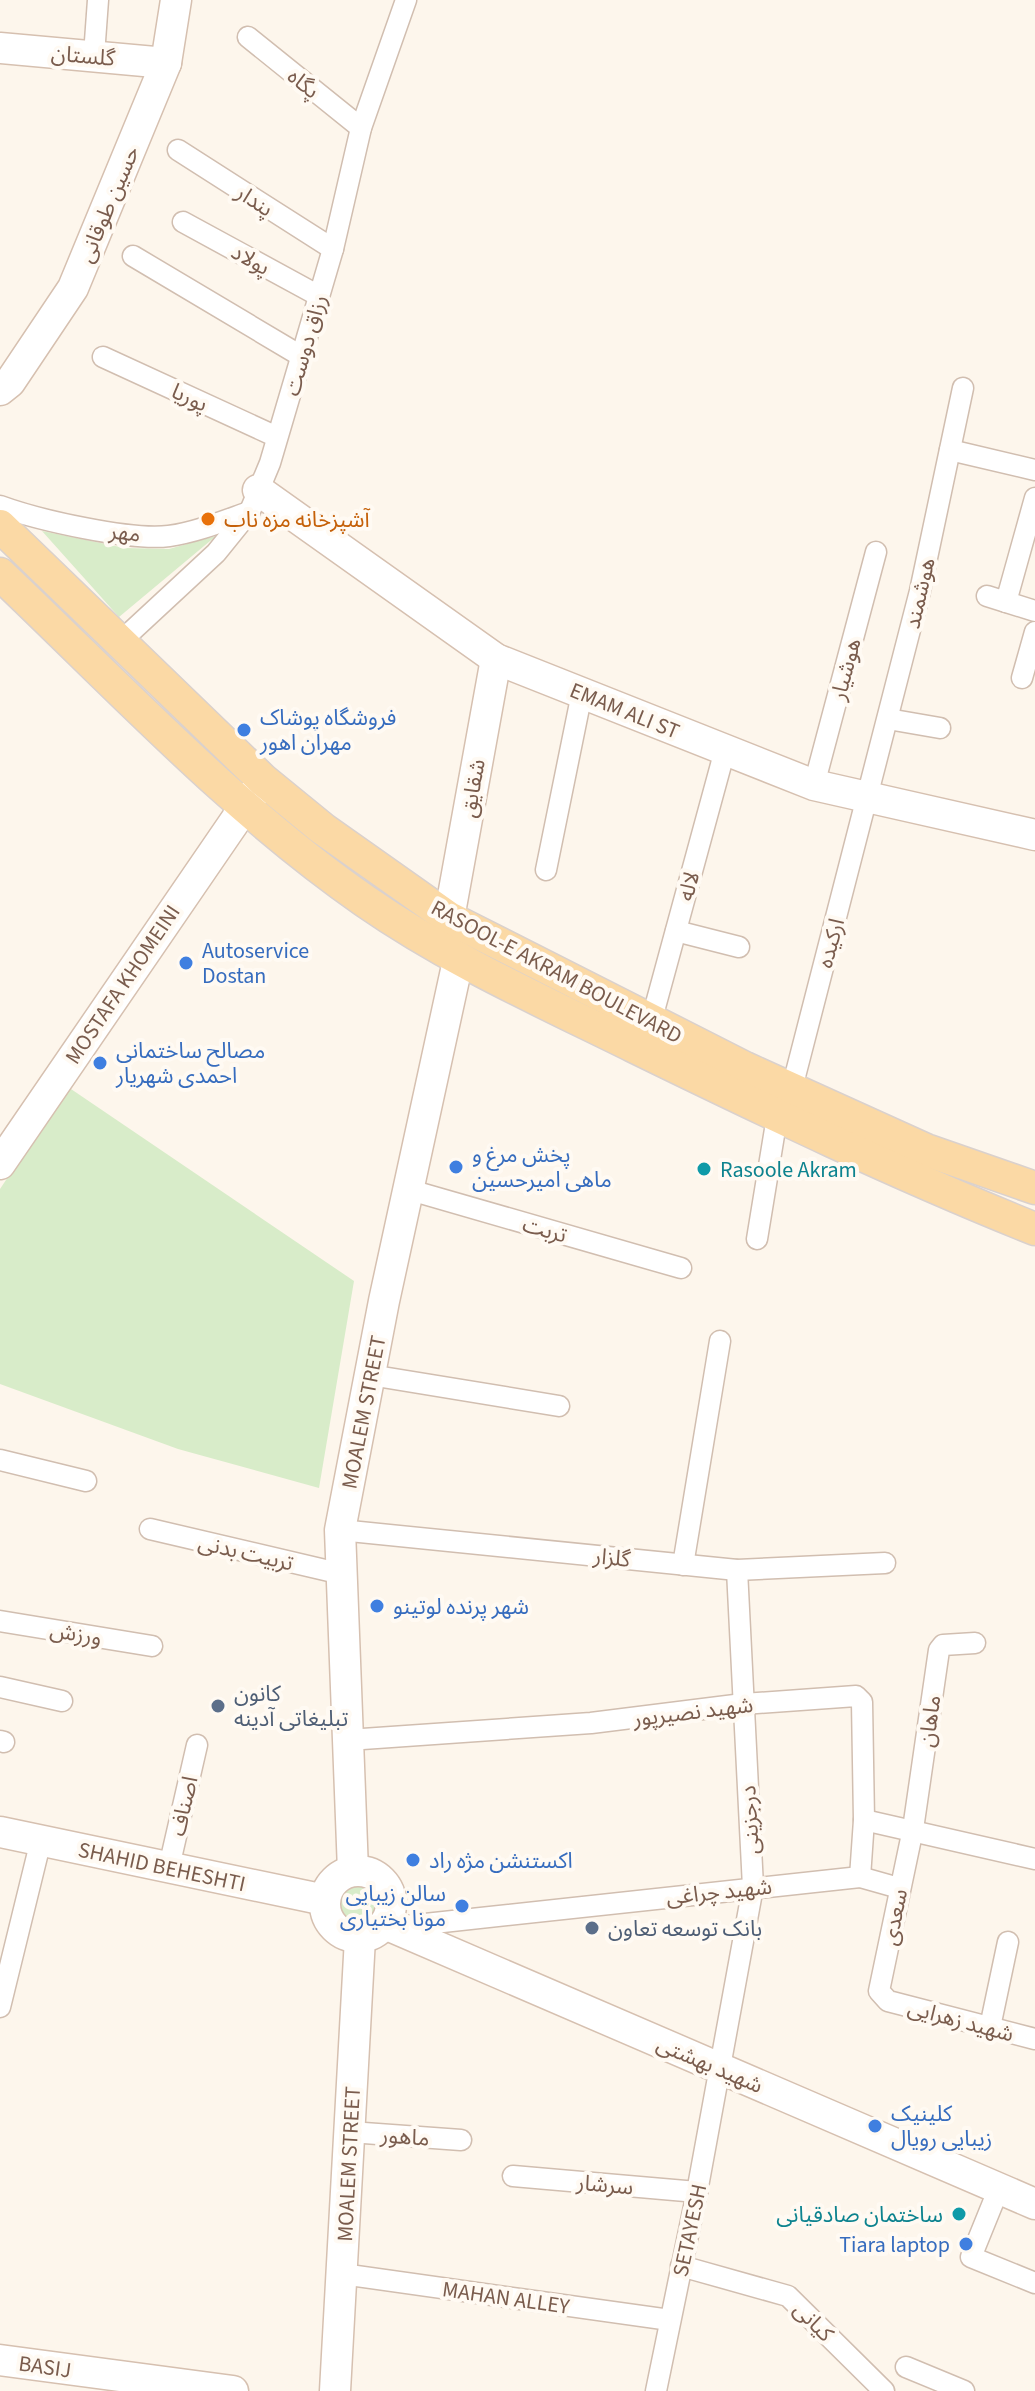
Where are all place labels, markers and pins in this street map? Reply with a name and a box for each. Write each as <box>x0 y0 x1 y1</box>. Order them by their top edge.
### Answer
place label: آشپزخانه مزه ناب <box>224 504 371 536</box>
marker: آشپزخانه مزه ناب <box>199 510 217 528</box>
place label: فروشگاه پوشاک مهران اهور <box>259 702 396 759</box>
marker: فروشگاه پوشاک مهران اهور <box>235 721 253 739</box>
place label: Autoservice Dostan <box>202 935 309 992</box>
marker: Autoservice Dostan <box>177 954 195 972</box>
place label: مصالح ساختمانی احمدی شهریار <box>115 1035 265 1092</box>
marker: مصالح ساختمانی احمدی شهریار <box>91 1054 109 1072</box>
place label: پخش مرغ و ماهی امیرحسین <box>472 1139 612 1196</box>
place label: Rasoole Akram <box>720 1154 857 1186</box>
marker: پخش مرغ و ماهی امیرحسین <box>447 1158 465 1176</box>
marker: Rasoole Akram <box>695 1160 713 1178</box>
place label: شهر پرنده لوتینو <box>393 1591 529 1623</box>
marker: شهر پرنده لوتینو <box>368 1597 386 1615</box>
place label: کانون تبلیغاتی آدینه <box>234 1678 348 1735</box>
marker: کانون تبلیغاتی آدینه <box>209 1697 227 1715</box>
place label: اکستنشن مژه راد <box>429 1845 573 1877</box>
marker: اکستنشن مژه راد <box>404 1851 422 1869</box>
place label: سالن زیبایی مونا بختیاری <box>340 1878 446 1935</box>
marker: سالن زیبایی مونا بختیاری <box>453 1897 471 1915</box>
place label: بانک توسعه تعاون <box>608 1913 762 1945</box>
marker: بانک توسعه تعاون <box>583 1919 601 1937</box>
place label: کلینیک زیبایی رویال <box>891 2098 992 2155</box>
marker: کلینیک زیبایی رویال <box>866 2117 884 2135</box>
place label: ساختمان صادقیانی <box>776 2199 943 2231</box>
marker: ساختمان صادقیانی <box>950 2205 968 2223</box>
place label: Tiara laptop <box>839 2229 950 2261</box>
marker: Tiara laptop <box>957 2235 975 2253</box>

